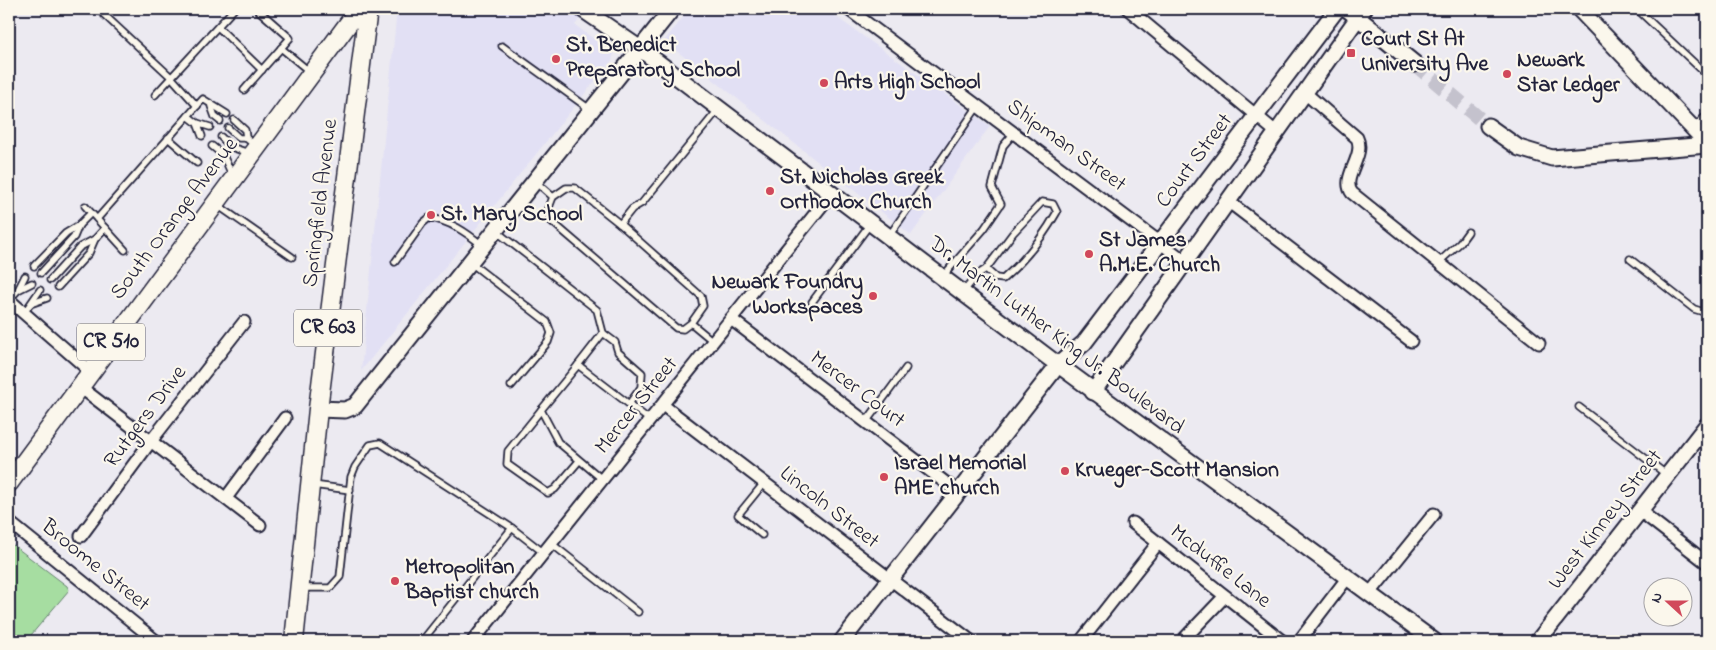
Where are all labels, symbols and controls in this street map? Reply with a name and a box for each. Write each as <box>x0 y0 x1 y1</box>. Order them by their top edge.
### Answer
place label: Court St At University Ave <box>1361 24 1490 82</box>
place label: St. Benedict Preparatory School <box>566 30 741 88</box>
place label: Newark Star Ledger <box>1517 45 1621 103</box>
marker: Court St At University Ave <box>1345 47 1357 59</box>
marker: St. Benedict Preparatory School <box>550 53 562 65</box>
place label: Arts High School <box>834 67 981 100</box>
marker: Newark Star Ledger <box>1501 68 1513 80</box>
marker: Arts High School <box>818 77 830 89</box>
street label: Shipman Street <box>999 92 1133 201</box>
street label: Court Street <box>1149 106 1242 215</box>
street label: Springfield Avenue <box>295 117 348 289</box>
street label: South Orange Avenue <box>103 131 248 308</box>
place label: St. Nicholas Greek Orthodox Church <box>780 162 945 219</box>
marker: St. Nicholas Greek Orthodox Church <box>764 185 776 197</box>
place label: St. Mary School <box>441 199 583 232</box>
marker: St. Mary School <box>425 209 437 221</box>
place label: St James A.M.E. Church <box>1099 225 1220 282</box>
street label: Dr. Martin Luther King Jr. Boulevard <box>920 228 1191 444</box>
marker: St James A.M.E. Church <box>1083 248 1095 260</box>
place label: Newark Foundry Workspaces <box>712 267 863 324</box>
marker: Newark Foundry Workspaces <box>867 290 879 302</box>
road number: CR 603 <box>294 309 362 346</box>
road number: CR 510 <box>77 324 145 361</box>
street label: Mercer Court <box>803 343 912 437</box>
street label: Mercer Street <box>588 350 687 462</box>
street label: Rutgers Drive <box>97 359 196 476</box>
street label: West Kinney Street <box>1541 443 1672 598</box>
place label: Israel Memorial AME church <box>894 448 1027 505</box>
place label: Krueger-Scott Mansion <box>1075 455 1279 488</box>
street label: Lincoln Street <box>772 459 886 558</box>
marker: Krueger-Scott Mansion <box>1059 465 1071 477</box>
marker: Israel Memorial AME church <box>878 471 890 483</box>
street label: Broome Street <box>33 511 157 620</box>
street label: Mcduffie Lane <box>1162 517 1278 617</box>
place label: Metropolitan Baptist church <box>404 552 539 609</box>
marker: Metropolitan Baptist church <box>389 575 401 587</box>
north arrow <box>1644 578 1694 628</box>
text: N <box>1646 590 1669 606</box>

